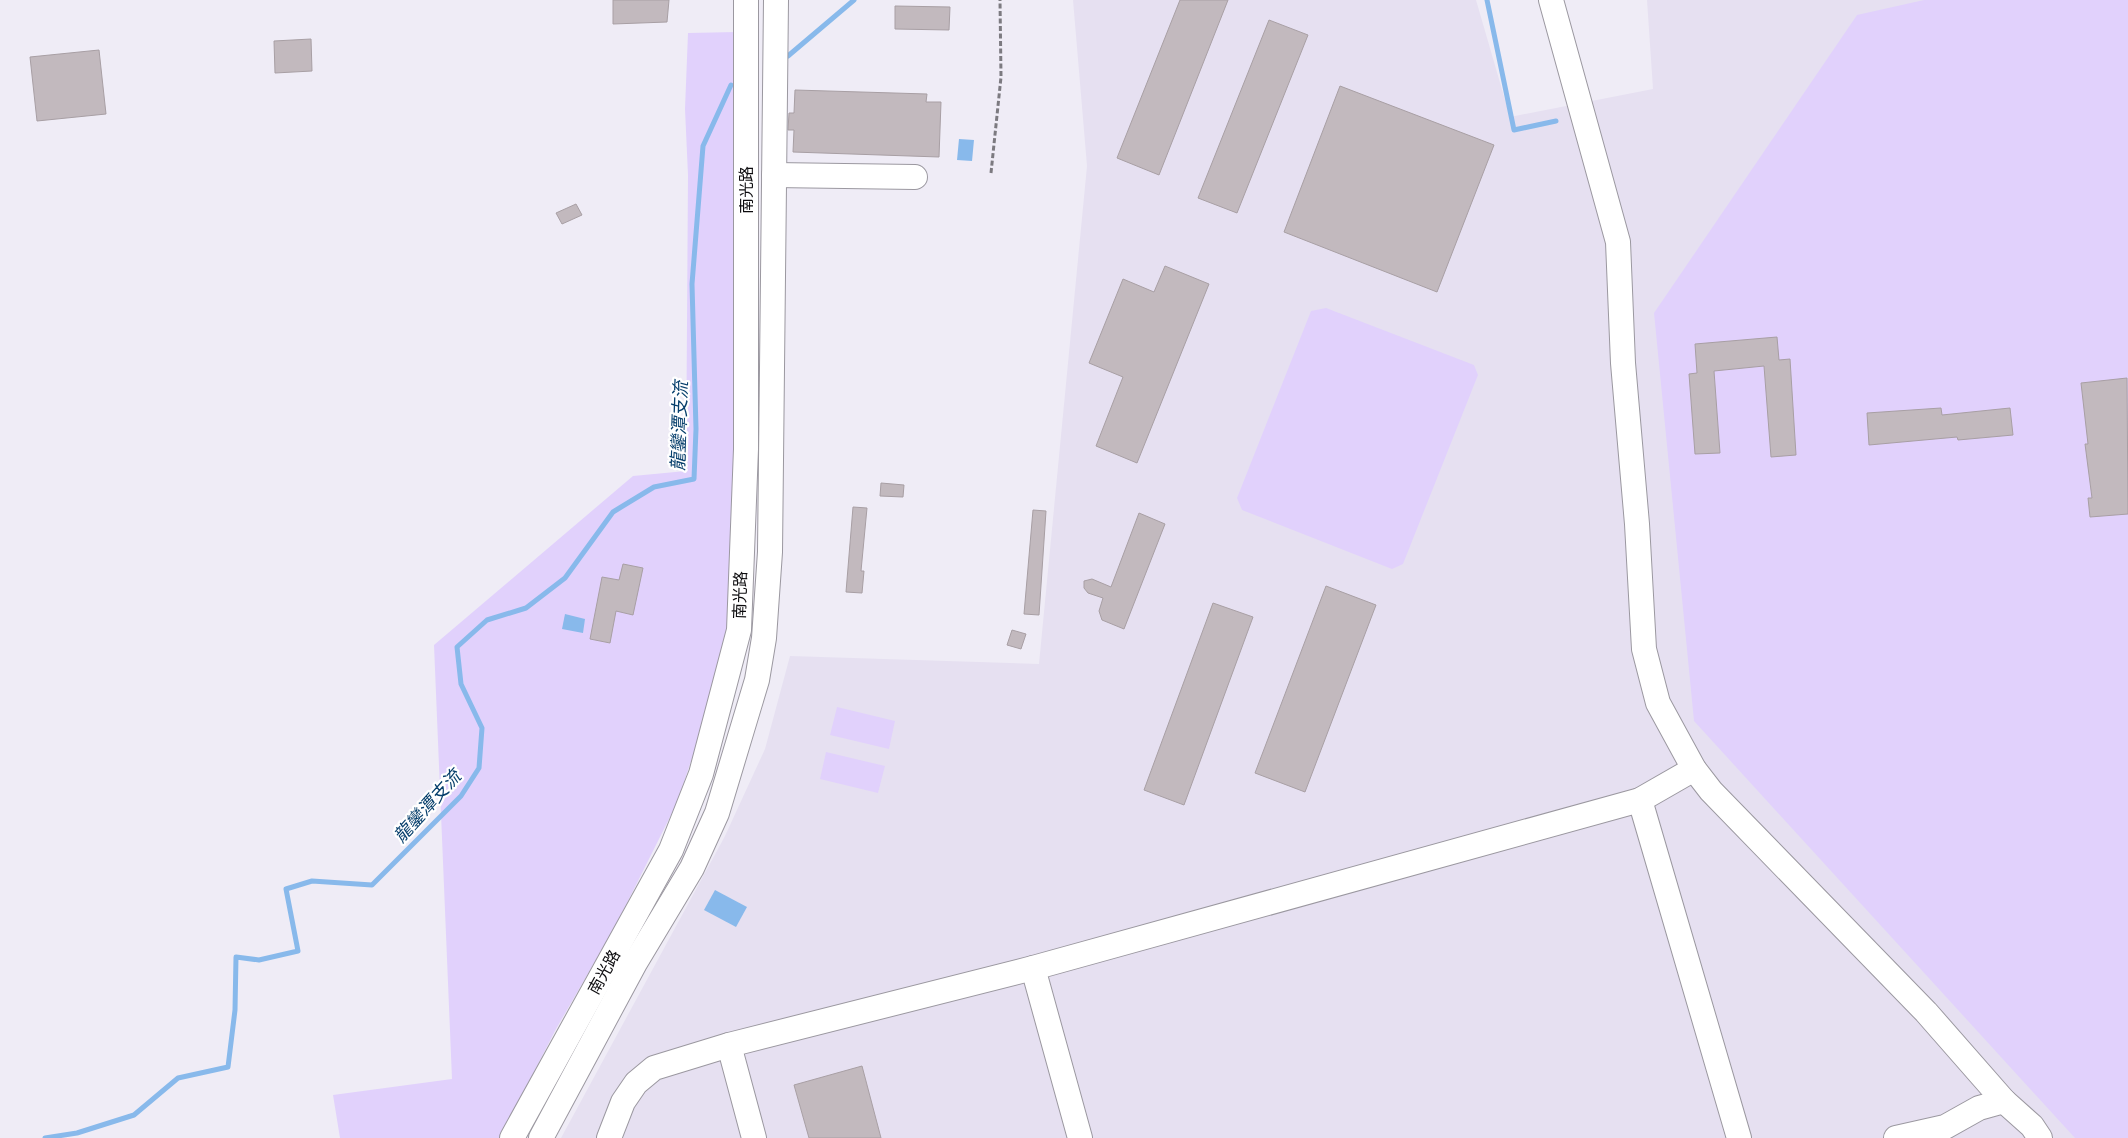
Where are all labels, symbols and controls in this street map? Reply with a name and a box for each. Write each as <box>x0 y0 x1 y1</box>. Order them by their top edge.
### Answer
street label: 南光路 <box>737 166 756 214</box>
water label: 龍鑾潭支流 <box>667 378 691 471</box>
street label: 南光路 <box>730 571 750 619</box>
water label: 龍鑾潭支流 <box>389 763 467 846</box>
street label: 南光路 <box>584 946 624 998</box>

